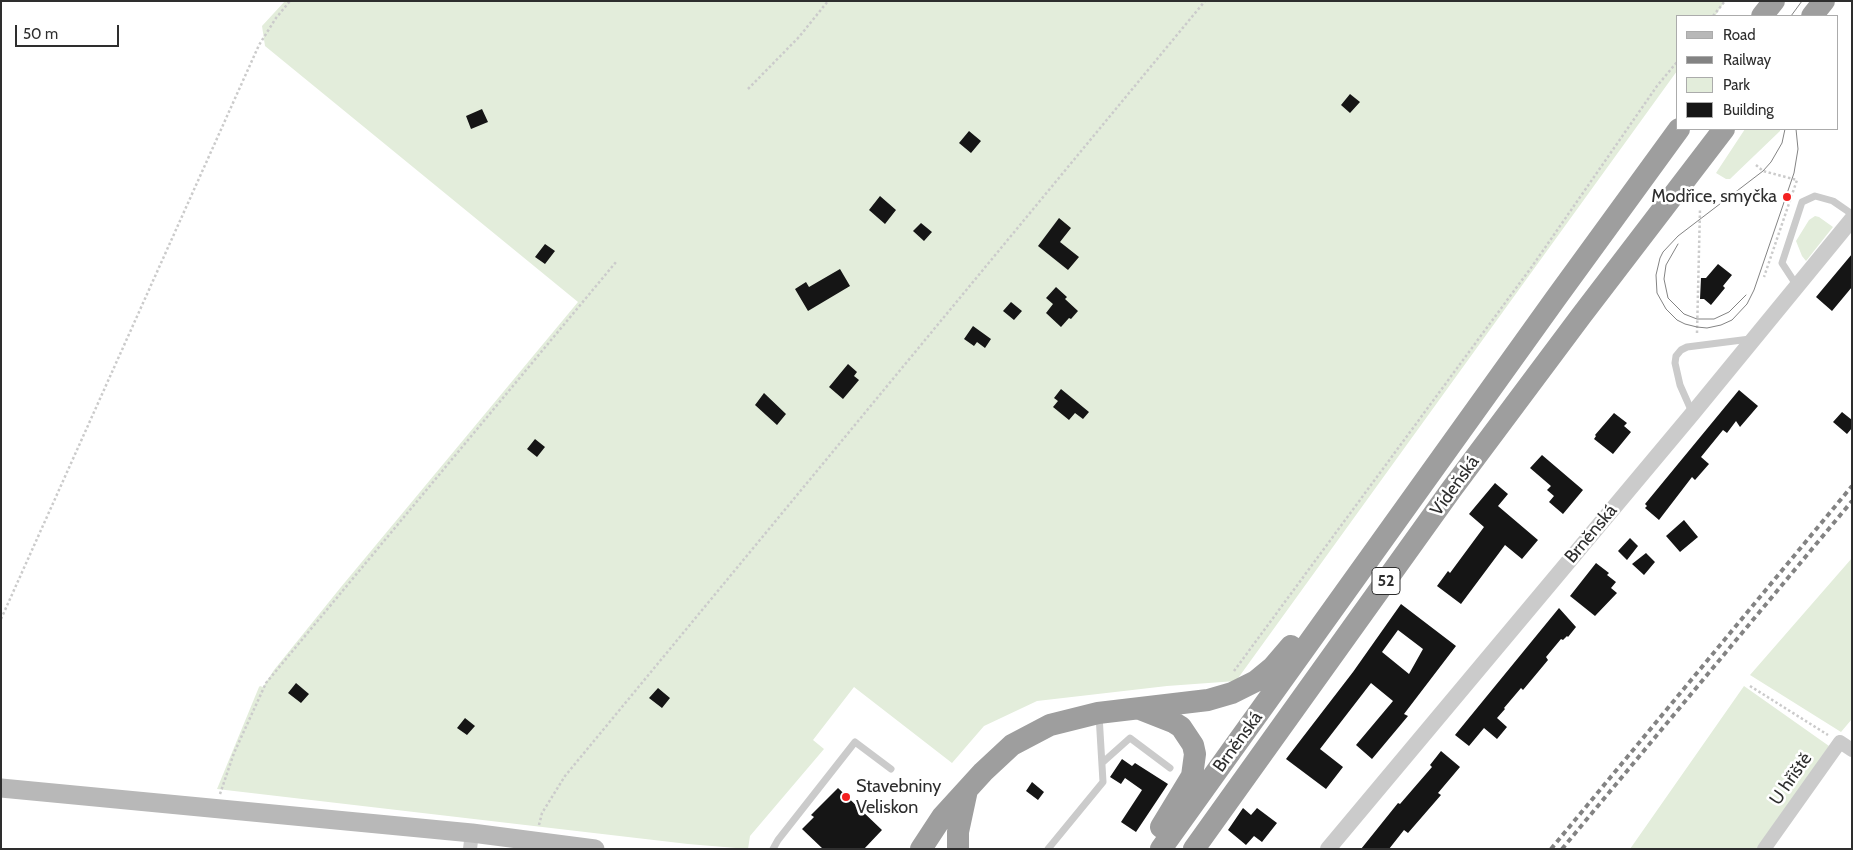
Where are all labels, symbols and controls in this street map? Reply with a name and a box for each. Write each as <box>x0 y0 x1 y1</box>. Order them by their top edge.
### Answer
scale bar <box>18 15 121 47</box>
legend <box>1676 15 1838 130</box>
text: 50 m <box>23 25 58 43</box>
text: Road <box>1723 26 1756 44</box>
text: Railway <box>1723 51 1771 69</box>
text: Park <box>1723 76 1750 94</box>
text: Building <box>1723 101 1774 119</box>
place label: Modřice, smyčka <box>1651 186 1777 208</box>
marker: Modřice, smyčka <box>1781 191 1793 203</box>
street label: Vídeňská <box>1426 452 1484 520</box>
street label: Brněnská <box>1560 500 1622 568</box>
road number: 52 <box>1372 568 1400 594</box>
street label: Brněnská <box>1209 707 1267 777</box>
street label: U hřiště <box>1765 749 1817 809</box>
place label: Stavebniny Veliskon <box>856 776 941 819</box>
marker: Stavebniny Veliskon <box>840 791 852 803</box>

